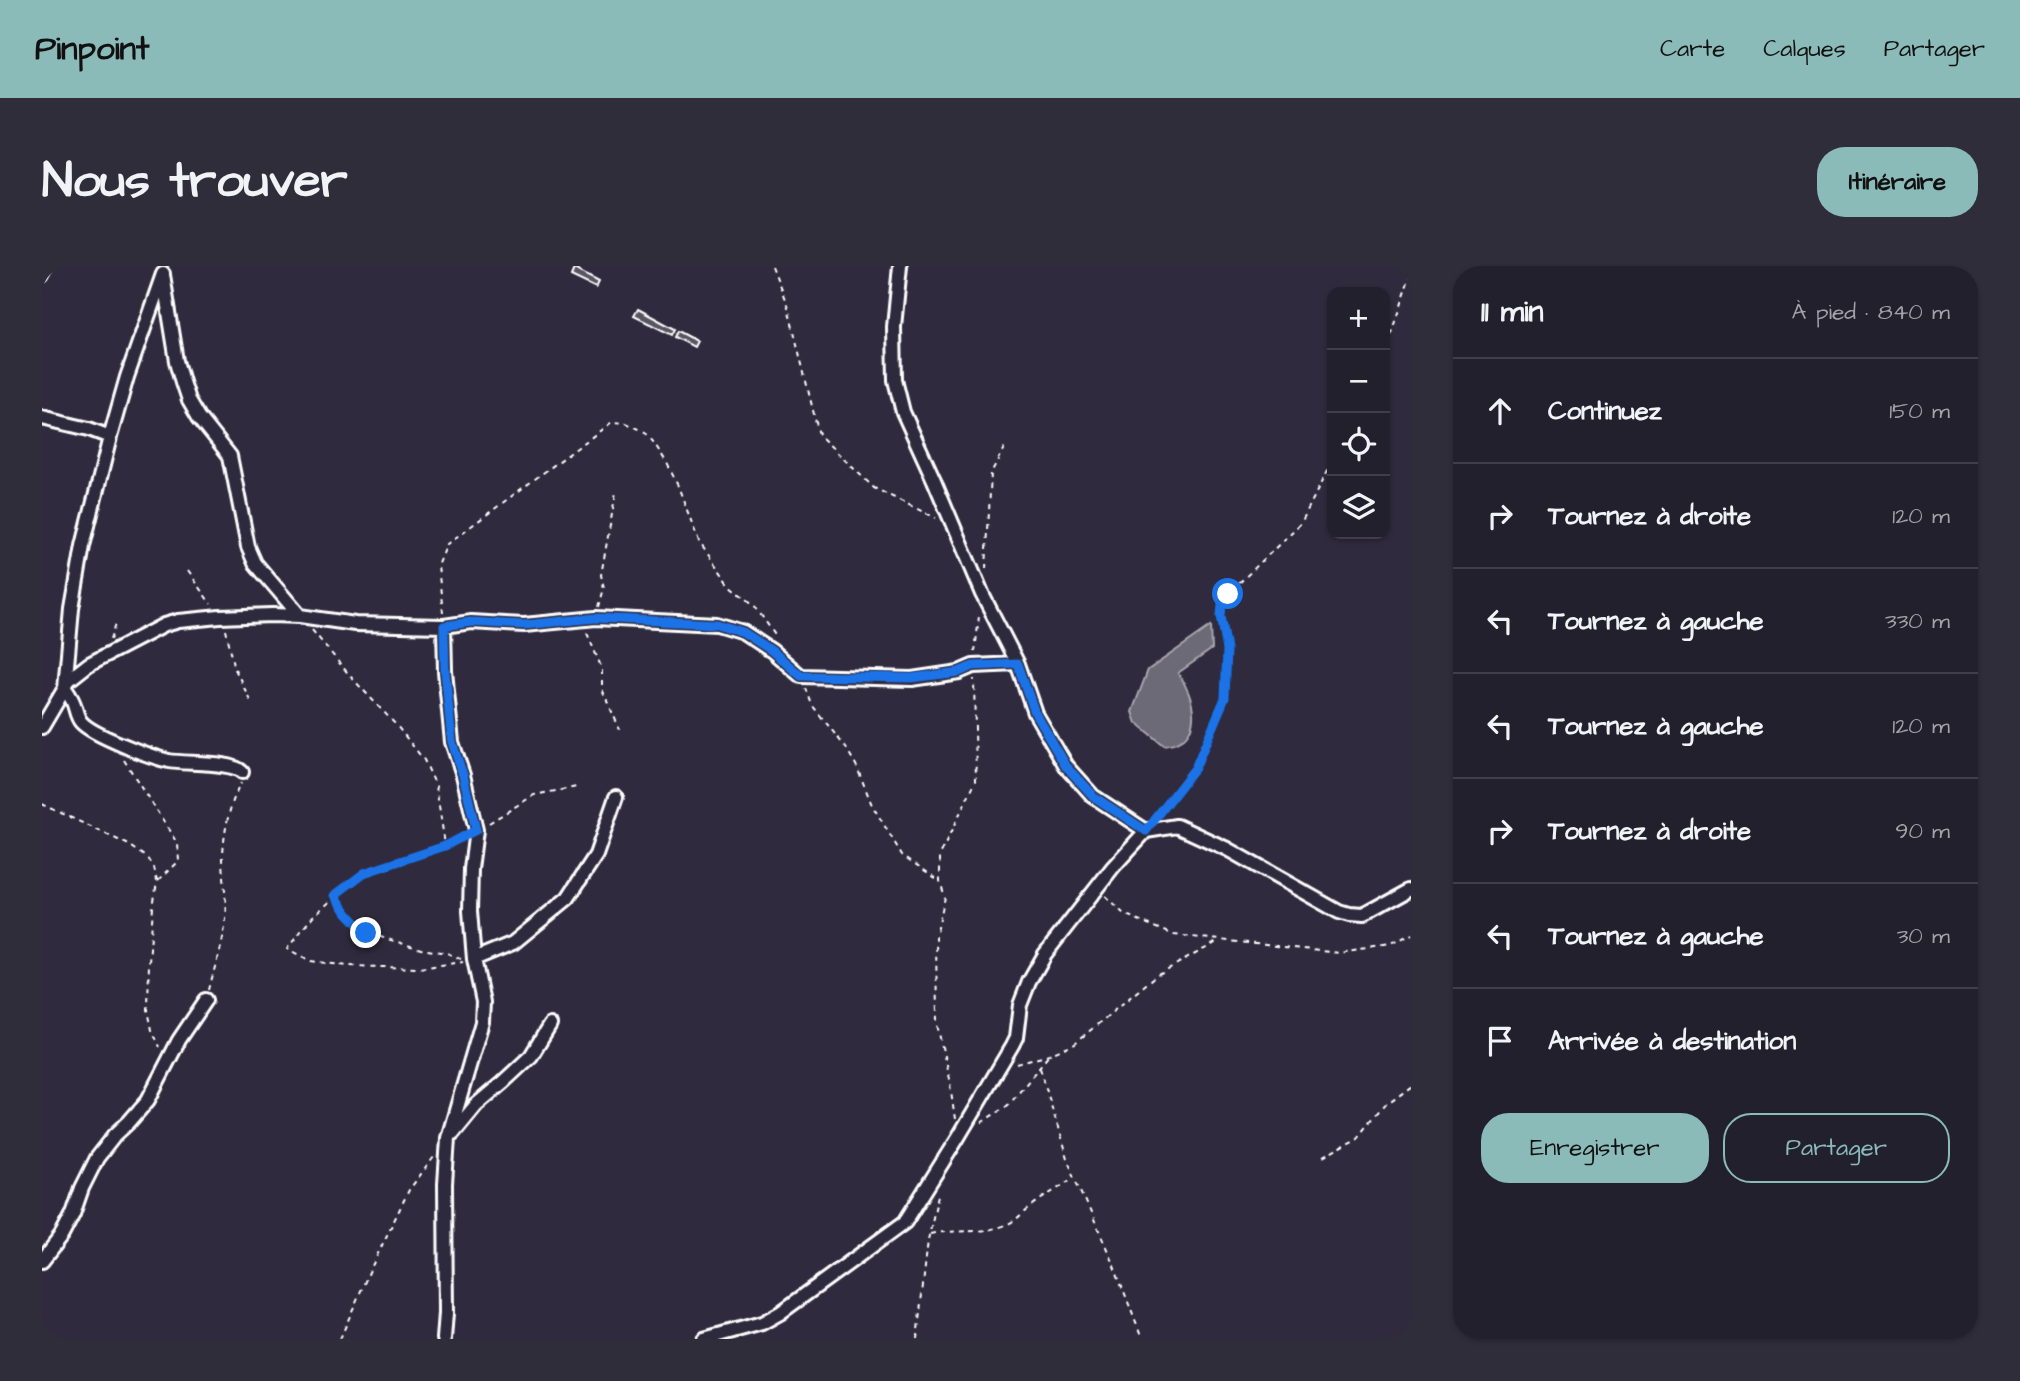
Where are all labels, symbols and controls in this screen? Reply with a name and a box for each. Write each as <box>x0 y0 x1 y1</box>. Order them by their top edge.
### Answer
text: Pinpoint <box>35 26 149 72</box>
text: Carte <box>1660 32 1725 66</box>
text: Calques <box>1763 32 1846 66</box>
text: Partager <box>1884 32 1985 66</box>
button: Itinéraire <box>1817 147 1978 217</box>
text: Nous trouver <box>42 148 348 216</box>
map controls <box>1327 287 1390 539</box>
button: + <box>1327 287 1390 350</box>
text: 11 min <box>1481 291 1544 333</box>
text: À pied · 840 m <box>1792 296 1950 328</box>
button: − <box>1327 350 1390 413</box>
icon: ahead <box>1481 392 1519 430</box>
text: Continuez <box>1548 393 1662 429</box>
text: 150 m <box>1889 395 1950 427</box>
button: locate <box>1327 413 1390 476</box>
button: layers <box>1327 476 1390 539</box>
icon: right <box>1481 497 1519 535</box>
text: Tournez à droite <box>1548 498 1751 534</box>
text: 120 m <box>1892 500 1950 532</box>
route start <box>1212 578 1243 609</box>
icon: left <box>1481 602 1519 640</box>
text: Tournez à gauche <box>1548 603 1764 639</box>
text: 330 m <box>1885 605 1950 637</box>
icon: left <box>1481 707 1519 745</box>
text: Tournez à gauche <box>1548 708 1764 744</box>
text: 120 m <box>1892 710 1950 742</box>
icon: right <box>1481 812 1519 850</box>
text: Tournez à droite <box>1548 813 1751 849</box>
text: 90 m <box>1895 815 1950 847</box>
route end <box>350 917 381 948</box>
icon: left <box>1481 917 1519 955</box>
text: Tournez à gauche <box>1548 918 1764 954</box>
text: 30 m <box>1897 920 1950 952</box>
icon: arrive <box>1481 1022 1519 1060</box>
text: Arrivée à destination <box>1548 1023 1796 1059</box>
button: Enregistrer <box>1481 1113 1709 1183</box>
button: Partager <box>1723 1113 1950 1183</box>

